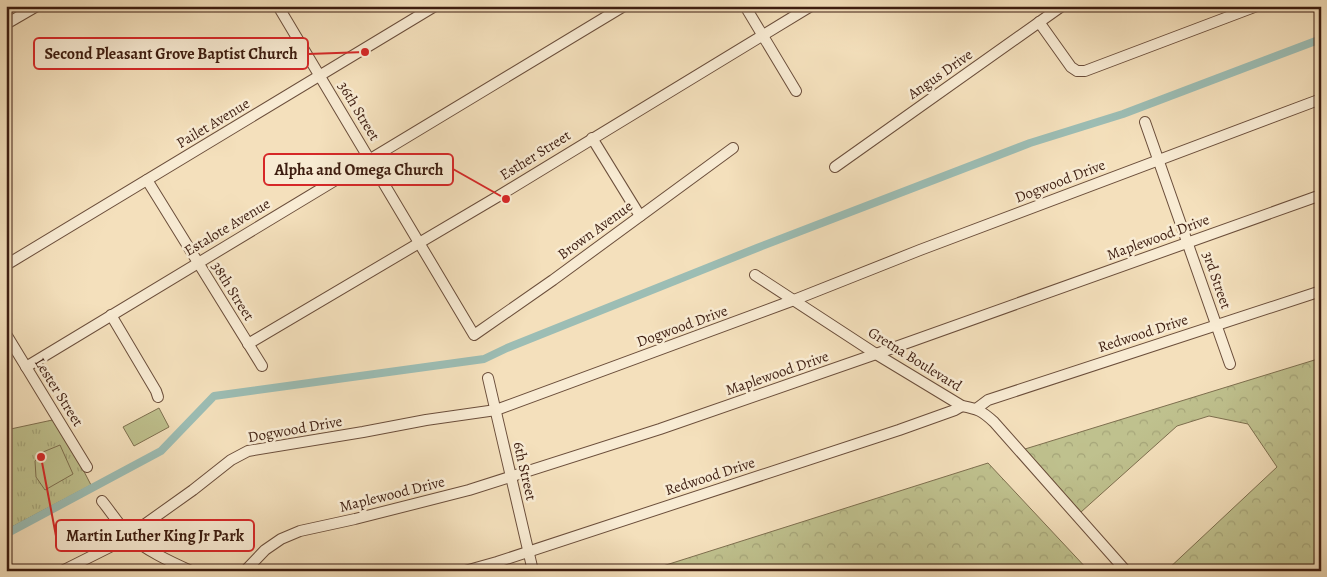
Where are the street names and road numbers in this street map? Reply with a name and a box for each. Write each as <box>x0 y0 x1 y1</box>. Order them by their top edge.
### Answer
street label: Angus Drive <box>903 44 977 104</box>
street label: 36th Street <box>333 78 385 144</box>
street label: Pailet Avenue <box>173 93 254 153</box>
street label: Esther Street <box>496 125 574 185</box>
street label: Dogwood Drive <box>1012 154 1108 207</box>
street label: Estalote Avenue <box>180 193 274 261</box>
street label: Brown Avenue <box>553 196 637 264</box>
street label: Maplewood Drive <box>1104 209 1212 265</box>
street label: 3rd Street <box>1198 248 1236 312</box>
street label: 38th Street <box>207 258 259 324</box>
street label: Dogwood Drive <box>634 300 731 352</box>
street label: Redwood Drive <box>1095 309 1191 357</box>
street label: Gretna Boulevard <box>864 322 966 396</box>
street label: Maplewood Drive <box>723 346 831 400</box>
street label: Lester Street <box>30 354 88 430</box>
street label: Dogwood Drive <box>246 411 344 447</box>
street label: 6th Street <box>509 440 541 502</box>
street label: Redwood Drive <box>662 452 758 500</box>
street label: Maplewood Drive <box>337 471 447 517</box>

